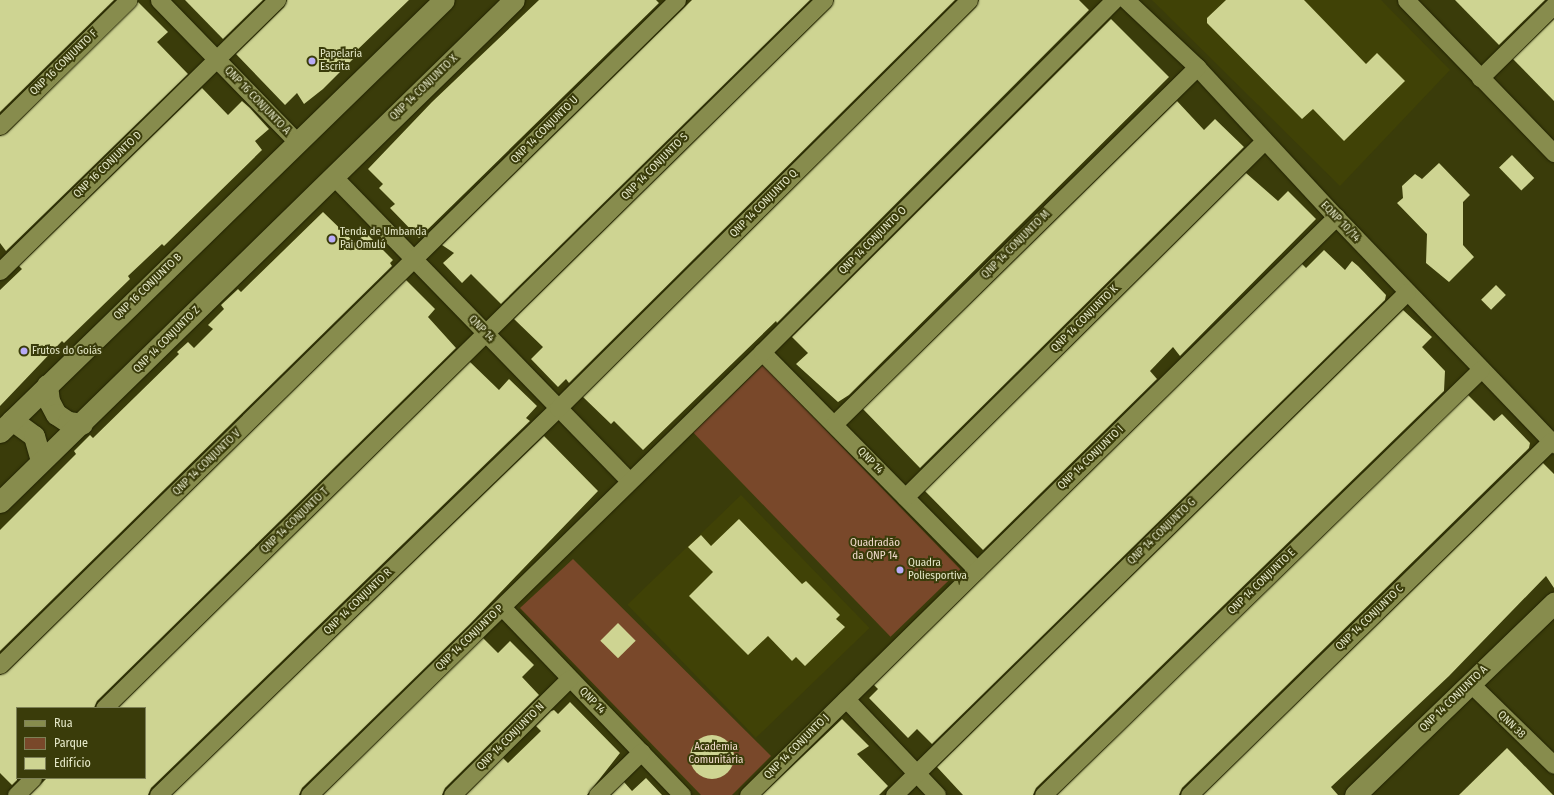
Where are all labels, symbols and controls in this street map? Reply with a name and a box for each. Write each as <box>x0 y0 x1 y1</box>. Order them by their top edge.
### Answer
street label: QNP 16 CONJUNTO F <box>28 28 100 98</box>
place label: Papelaria Escrita <box>320 48 362 74</box>
street label: QNP 14 CONJUNTO X <box>387 52 461 124</box>
marker: Papelaria Escrita <box>307 56 317 66</box>
street label: QNP 16 CONJUNTO A <box>221 64 293 138</box>
street label: QNP 14 CONJUNTO U <box>509 94 581 166</box>
street label: QNP 16 CONJUNTO D <box>71 129 145 201</box>
street label: QNP 14 CONJUNTO S <box>619 131 691 203</box>
street label: QNP 14 CONJUNTO Q <box>727 167 801 241</box>
street label: EQNP 10/14 <box>1318 199 1362 245</box>
street label: QNP 14 CONJUNTO O <box>836 204 910 278</box>
street label: QNP 14 CONJUNTO M <box>979 208 1053 282</box>
place label: Tenda de Umbanda Pai Omulú <box>340 226 427 252</box>
marker: Tenda de Umbanda Pai Omulú <box>327 234 337 244</box>
street label: QNP 16 CONJUNTO B <box>111 251 185 323</box>
street label: QNP 14 CONJUNTO K <box>1049 283 1121 355</box>
street label: QNP 14 CONJUNTO Z <box>131 304 203 376</box>
street label: QNP 14 <box>465 313 497 345</box>
place label: Frutos do Goiás <box>32 344 102 358</box>
marker: Frutos do Goiás <box>19 346 29 356</box>
street label: QNP 14 CONJUNTO I <box>1055 423 1127 493</box>
street label: QNP 14 CONJUNTO V <box>170 427 244 499</box>
street label: QNP 14 <box>854 445 886 477</box>
street label: QNP 14 CONJUNTO T <box>259 486 331 556</box>
street label: QNP 14 CONJUNTO G <box>1125 496 1199 568</box>
park label: Quadradão da QNP 14 <box>850 537 900 563</box>
street label: QNP 14 CONJUNTO E <box>1226 546 1298 618</box>
place label: Quadra Poliesportiva <box>908 557 967 583</box>
marker: Quadra Poliesportiva <box>895 565 905 575</box>
street label: QNP 14 CONJUNTO R <box>321 566 395 638</box>
street label: QNP 14 CONJUNTO C <box>1333 582 1407 654</box>
street label: QNP 14 CONJUNTO P <box>433 602 507 674</box>
street label: QNP 14 CONJUNTO A <box>1417 663 1491 735</box>
street label: QNP 14 <box>576 685 608 717</box>
street label: QNP 14 CONJUNTO N <box>474 700 548 774</box>
legend <box>16 707 146 779</box>
street label: QNN 38 <box>1494 709 1528 741</box>
street label: QNP 14 CONJUNTO J <box>762 712 832 782</box>
text: Rua <box>54 716 73 730</box>
text: Parque <box>54 736 88 750</box>
park label: Academia Comunitária <box>689 741 743 767</box>
text: Edifício <box>54 756 91 770</box>

